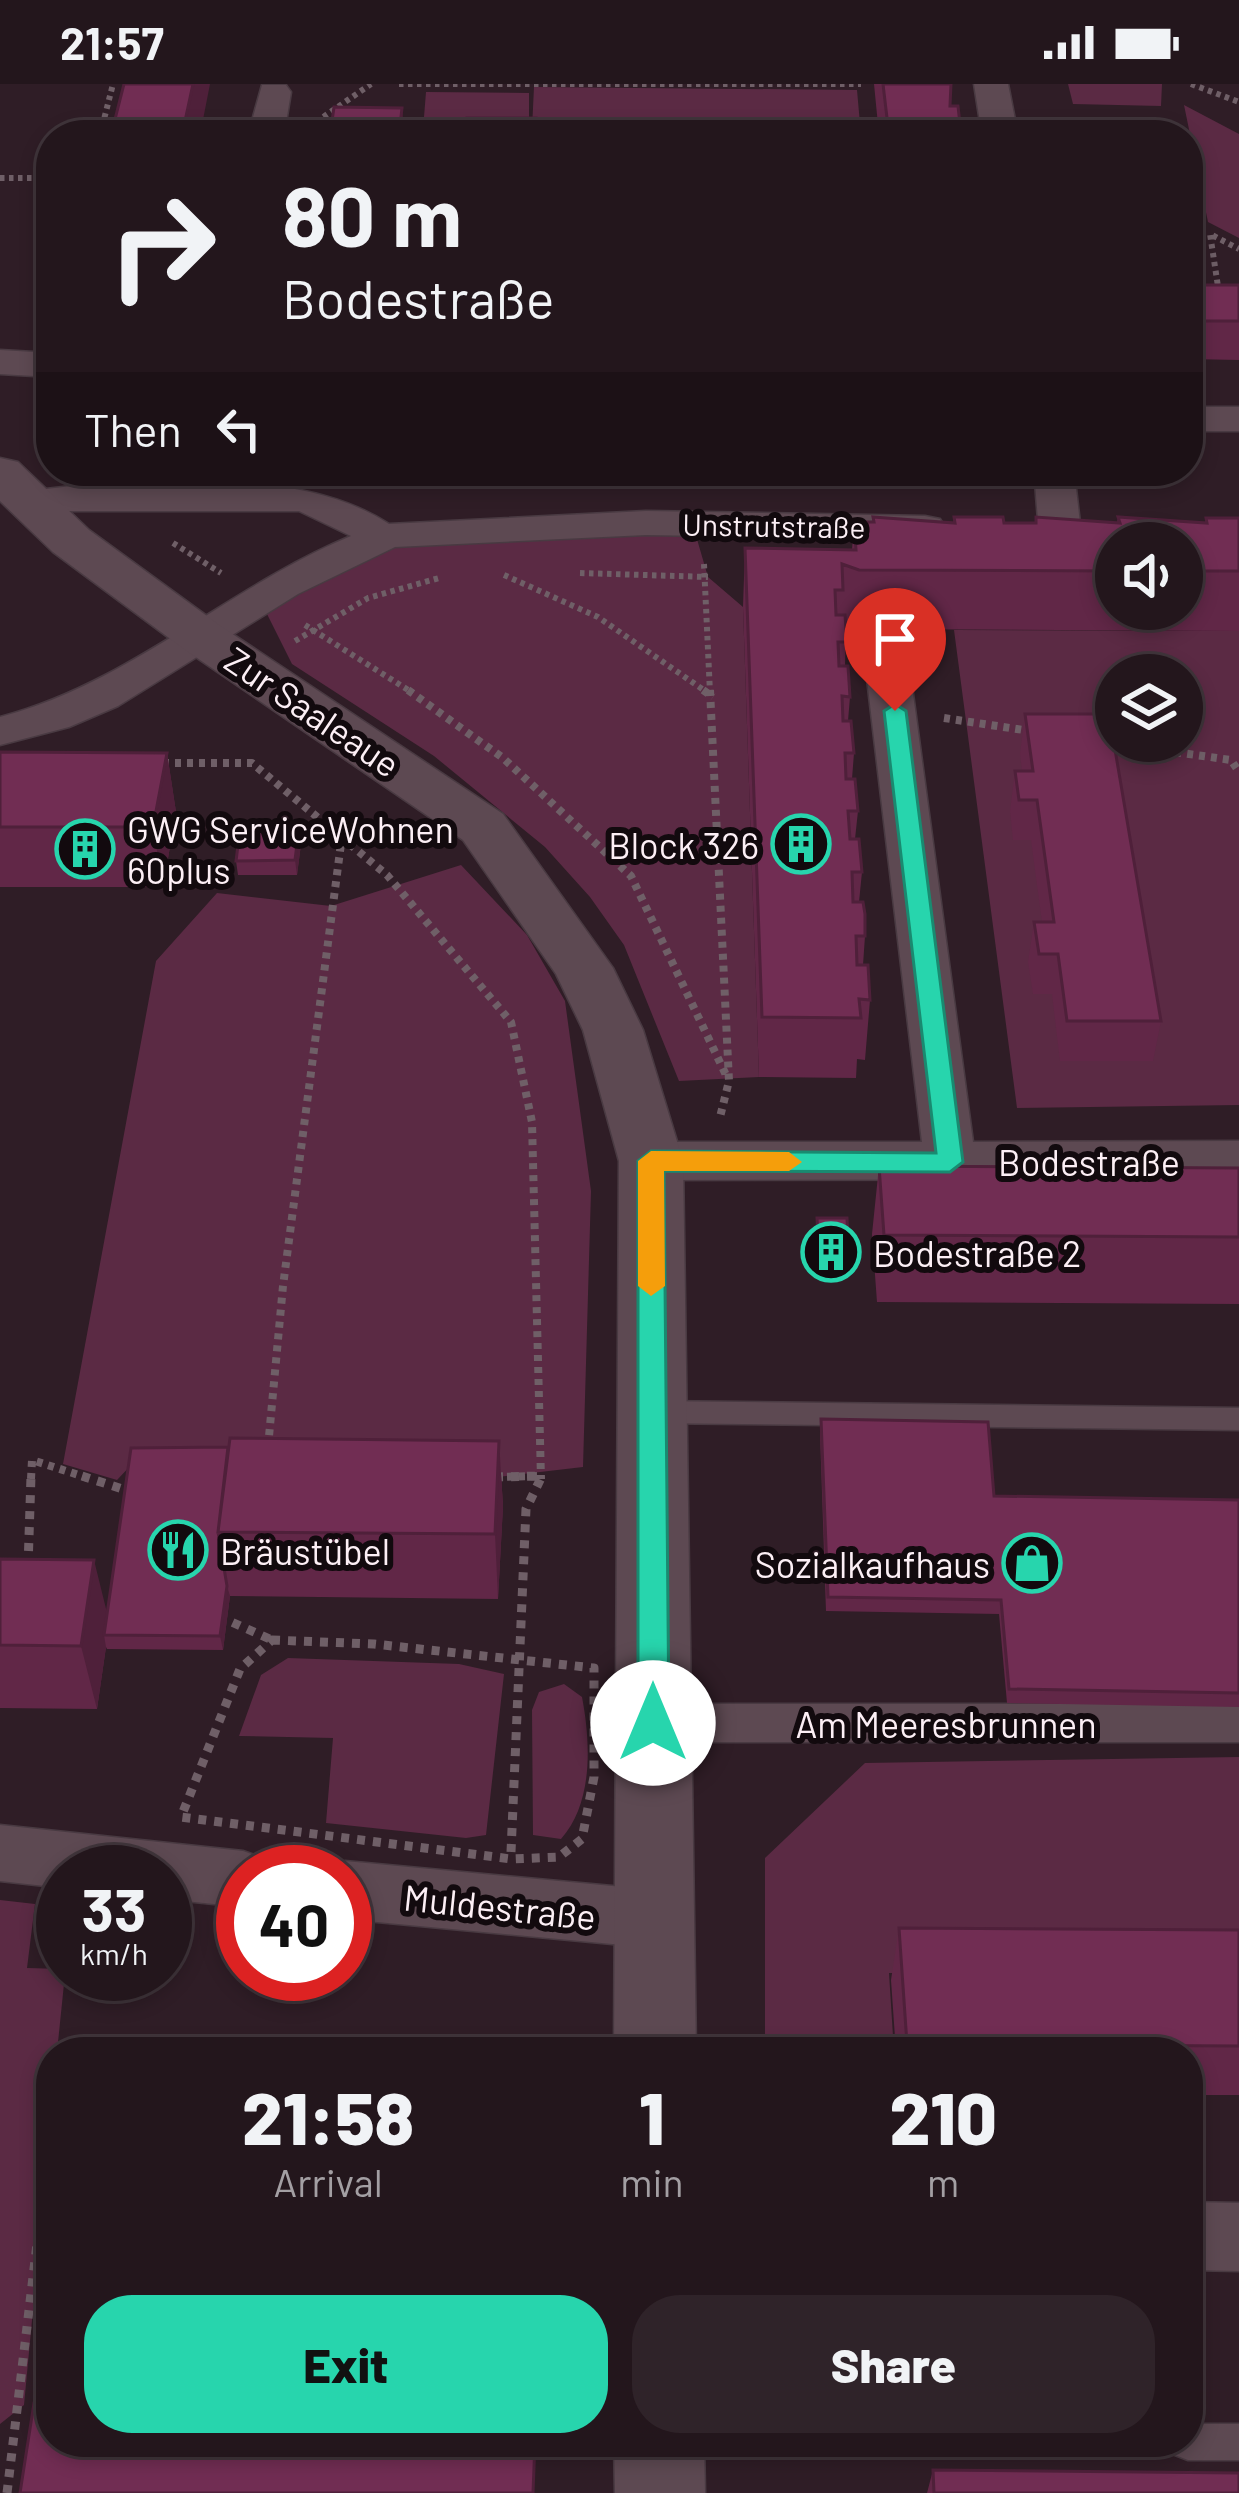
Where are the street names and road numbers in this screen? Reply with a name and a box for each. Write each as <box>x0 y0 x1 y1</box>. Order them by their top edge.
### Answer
street label: Unstrutstraße <box>682 505 866 545</box>
street label: Zur Saaleaue <box>218 637 408 785</box>
street label: Bodestraße <box>998 1140 1180 1183</box>
street label: Am Meeresbrunnen <box>795 1702 1097 1745</box>
street label: Muldestraße <box>402 1875 598 1937</box>

